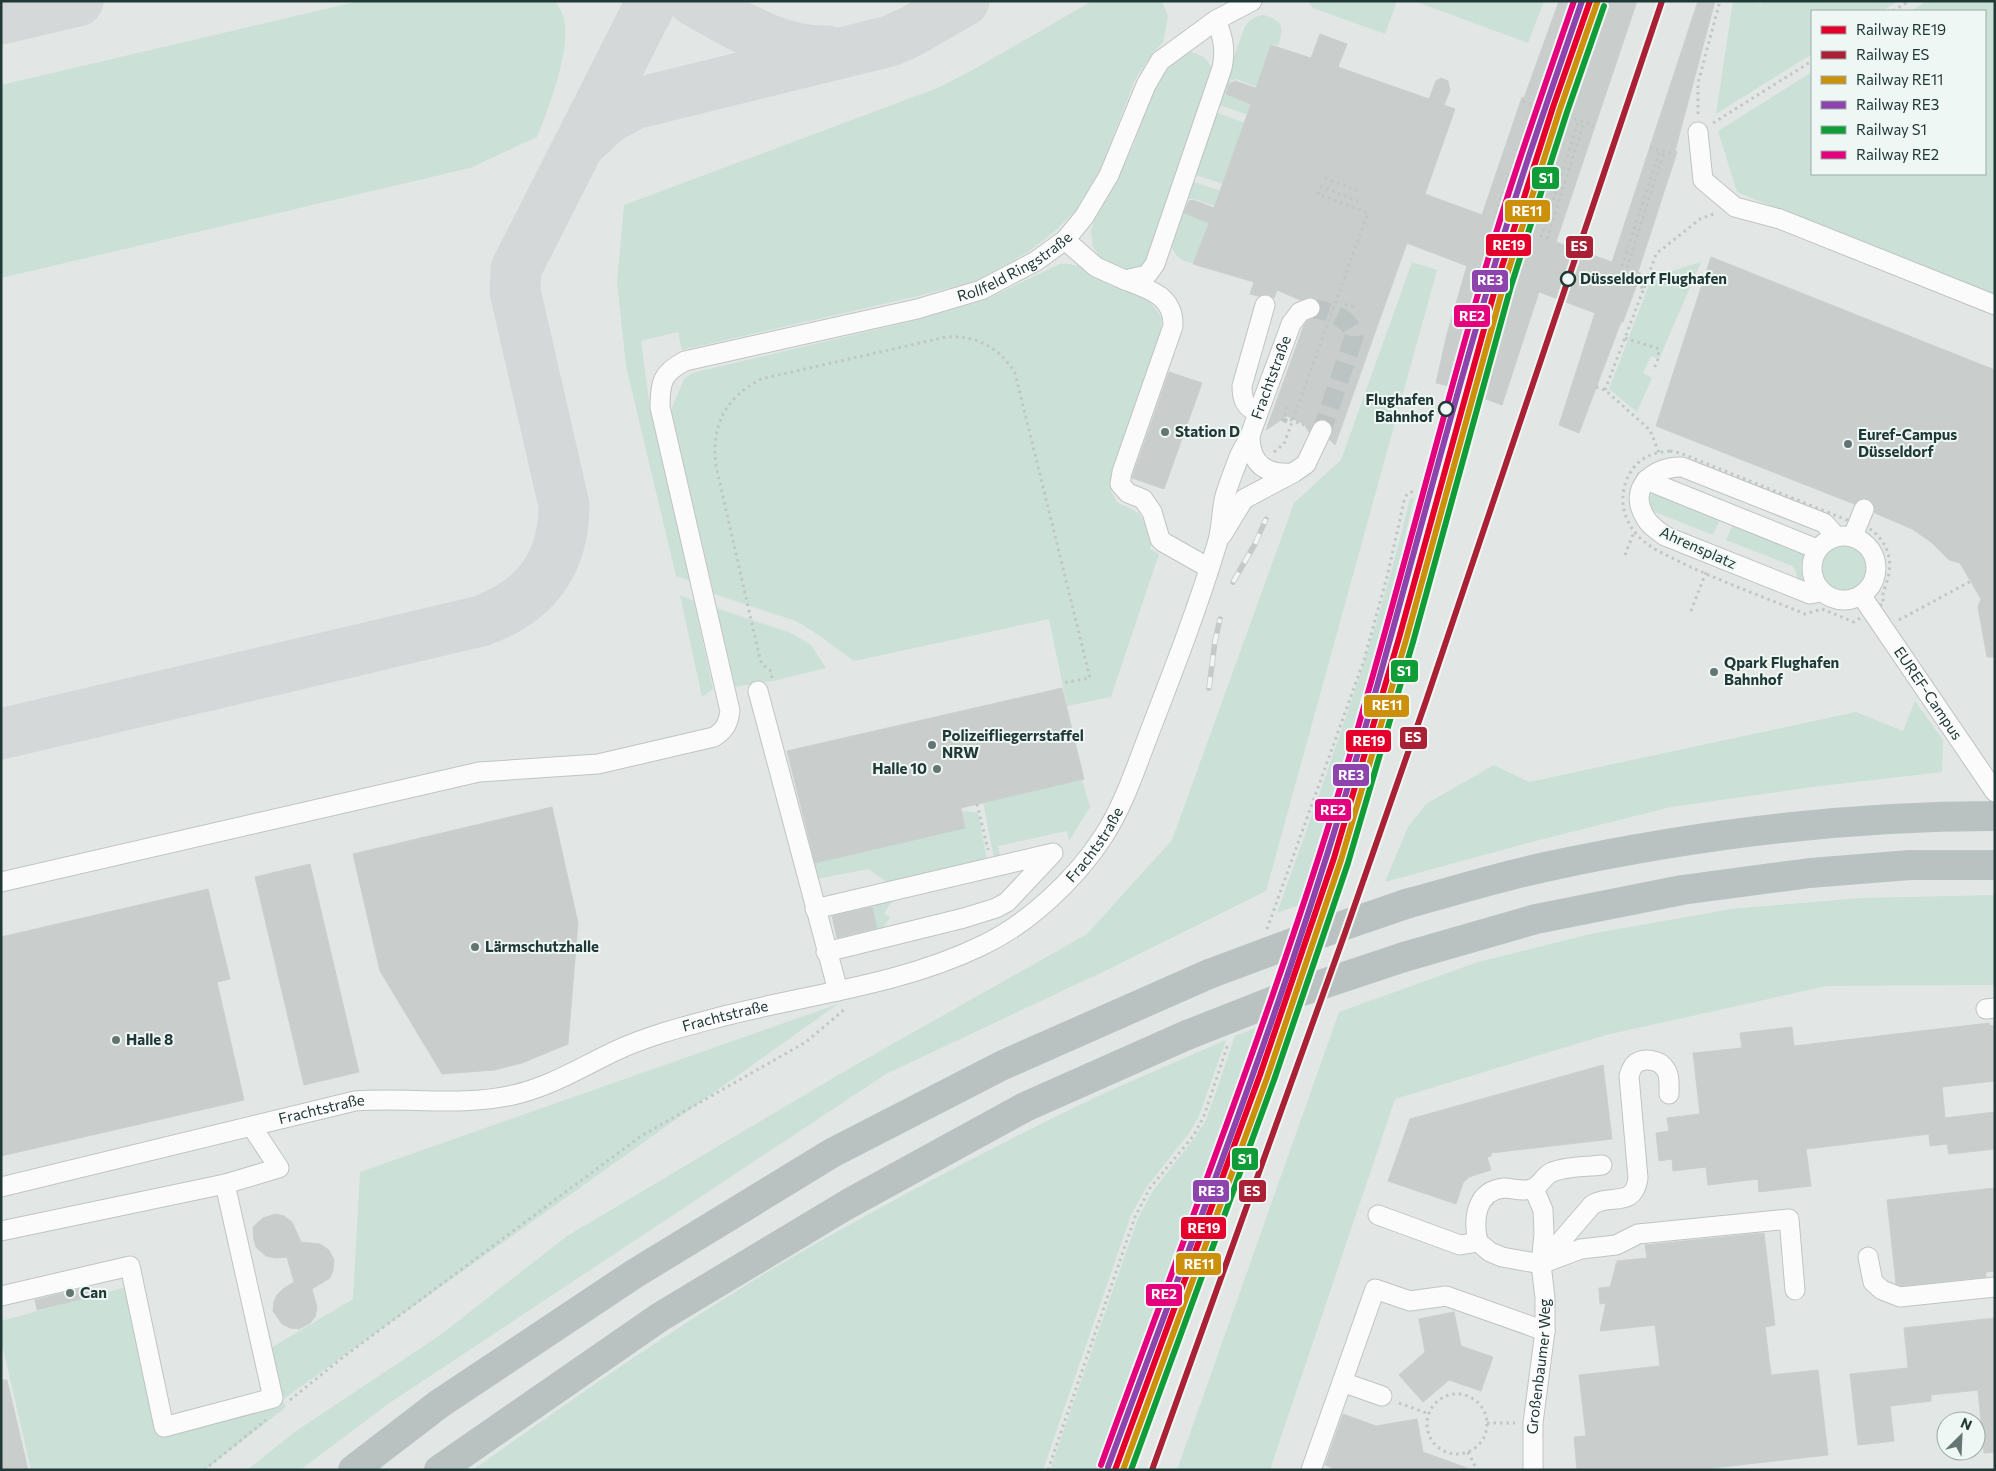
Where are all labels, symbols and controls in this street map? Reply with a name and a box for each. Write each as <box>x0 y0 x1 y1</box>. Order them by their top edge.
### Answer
legend <box>1811 10 1986 175</box>
text: Railway RE19 <box>1856 20 1946 38</box>
text: Railway ES <box>1856 45 1930 63</box>
text: Railway RE11 <box>1856 70 1943 88</box>
text: Railway RE3 <box>1856 95 1939 113</box>
text: Railway S1 <box>1856 120 1927 138</box>
text: Railway RE2 <box>1856 145 1939 163</box>
line badge: S1 <box>1531 166 1560 190</box>
text: S1 <box>1539 169 1553 186</box>
line badge: RE11 <box>1504 199 1551 223</box>
text: RE11 <box>1512 202 1542 219</box>
street label: Rollfeld Ringstraße <box>955 228 1076 305</box>
line badge: RE19 <box>1485 233 1532 257</box>
line badge: ES <box>1565 235 1594 259</box>
text: RE19 <box>1492 236 1526 253</box>
text: ES <box>1571 237 1587 254</box>
line badge: RE3 <box>1471 269 1509 293</box>
place label: Düsseldorf Flughafen <box>1580 269 1727 287</box>
text: RE3 <box>1477 271 1503 288</box>
marker: Düsseldorf Flughafen <box>1560 271 1576 287</box>
line badge: RE2 <box>1453 304 1491 328</box>
text: RE2 <box>1459 307 1485 324</box>
street label: Frachtstraße <box>1247 333 1294 422</box>
place label: Flughafen Bahnhof <box>1365 390 1435 425</box>
marker: Flughafen Bahnhof <box>1438 401 1454 417</box>
place label: Station D <box>1175 422 1240 440</box>
place label: Euref-Campus Düsseldorf <box>1858 425 1957 460</box>
marker: Station D <box>1159 426 1171 438</box>
marker: Euref-Campus Düsseldorf <box>1842 438 1854 450</box>
street label: Ahrensplatz <box>1657 522 1740 572</box>
street label: EUREF-Campus <box>1891 643 1967 743</box>
place label: Qpark Flughafen Bahnhof <box>1724 653 1839 688</box>
line badge: S1 <box>1390 659 1419 683</box>
text: S1 <box>1397 662 1411 679</box>
marker: Qpark Flughafen Bahnhof <box>1708 666 1720 678</box>
line badge: RE11 <box>1363 694 1410 718</box>
text: RE11 <box>1372 696 1402 713</box>
place label: Polizeifliegerrstaffel NRW <box>942 726 1084 761</box>
line badge: ES <box>1399 726 1428 750</box>
text: ES <box>1405 728 1421 745</box>
line badge: RE19 <box>1345 729 1392 753</box>
text: RE19 <box>1352 732 1386 749</box>
marker: Polizeifliegerrstaffel NRW <box>926 739 938 751</box>
place label: Halle 10 <box>872 759 927 777</box>
marker: Halle 10 <box>931 763 943 775</box>
line badge: RE3 <box>1332 763 1370 787</box>
text: RE3 <box>1338 766 1364 783</box>
line badge: RE2 <box>1314 798 1352 822</box>
text: RE2 <box>1320 801 1346 818</box>
street label: Frachtstraße <box>1061 804 1126 886</box>
place label: Lärmschutzhalle <box>485 937 599 955</box>
marker: Lärmschutzhalle <box>469 941 481 953</box>
street label: Frachtstraße <box>680 996 770 1035</box>
place label: Halle 8 <box>126 1030 173 1048</box>
marker: Halle 8 <box>110 1034 122 1046</box>
street label: Frachtstraße <box>277 1090 365 1127</box>
line badge: S1 <box>1231 1147 1259 1171</box>
text: S1 <box>1238 1150 1252 1167</box>
line badge: RE3 <box>1192 1179 1230 1203</box>
line badge: ES <box>1238 1179 1267 1203</box>
text: RE3 <box>1198 1182 1224 1199</box>
text: ES <box>1244 1182 1260 1199</box>
line badge: RE19 <box>1180 1216 1227 1240</box>
text: RE19 <box>1187 1219 1221 1236</box>
line badge: RE11 <box>1175 1252 1222 1276</box>
text: RE11 <box>1184 1255 1214 1272</box>
place label: Can <box>80 1283 107 1301</box>
line badge: RE2 <box>1145 1283 1183 1307</box>
text: RE2 <box>1151 1285 1177 1302</box>
marker: Can <box>64 1287 76 1299</box>
street label: Großenbaumer Weg <box>1523 1299 1553 1434</box>
north arrow <box>1936 1411 1986 1461</box>
text: N <box>1958 1414 1975 1434</box>

